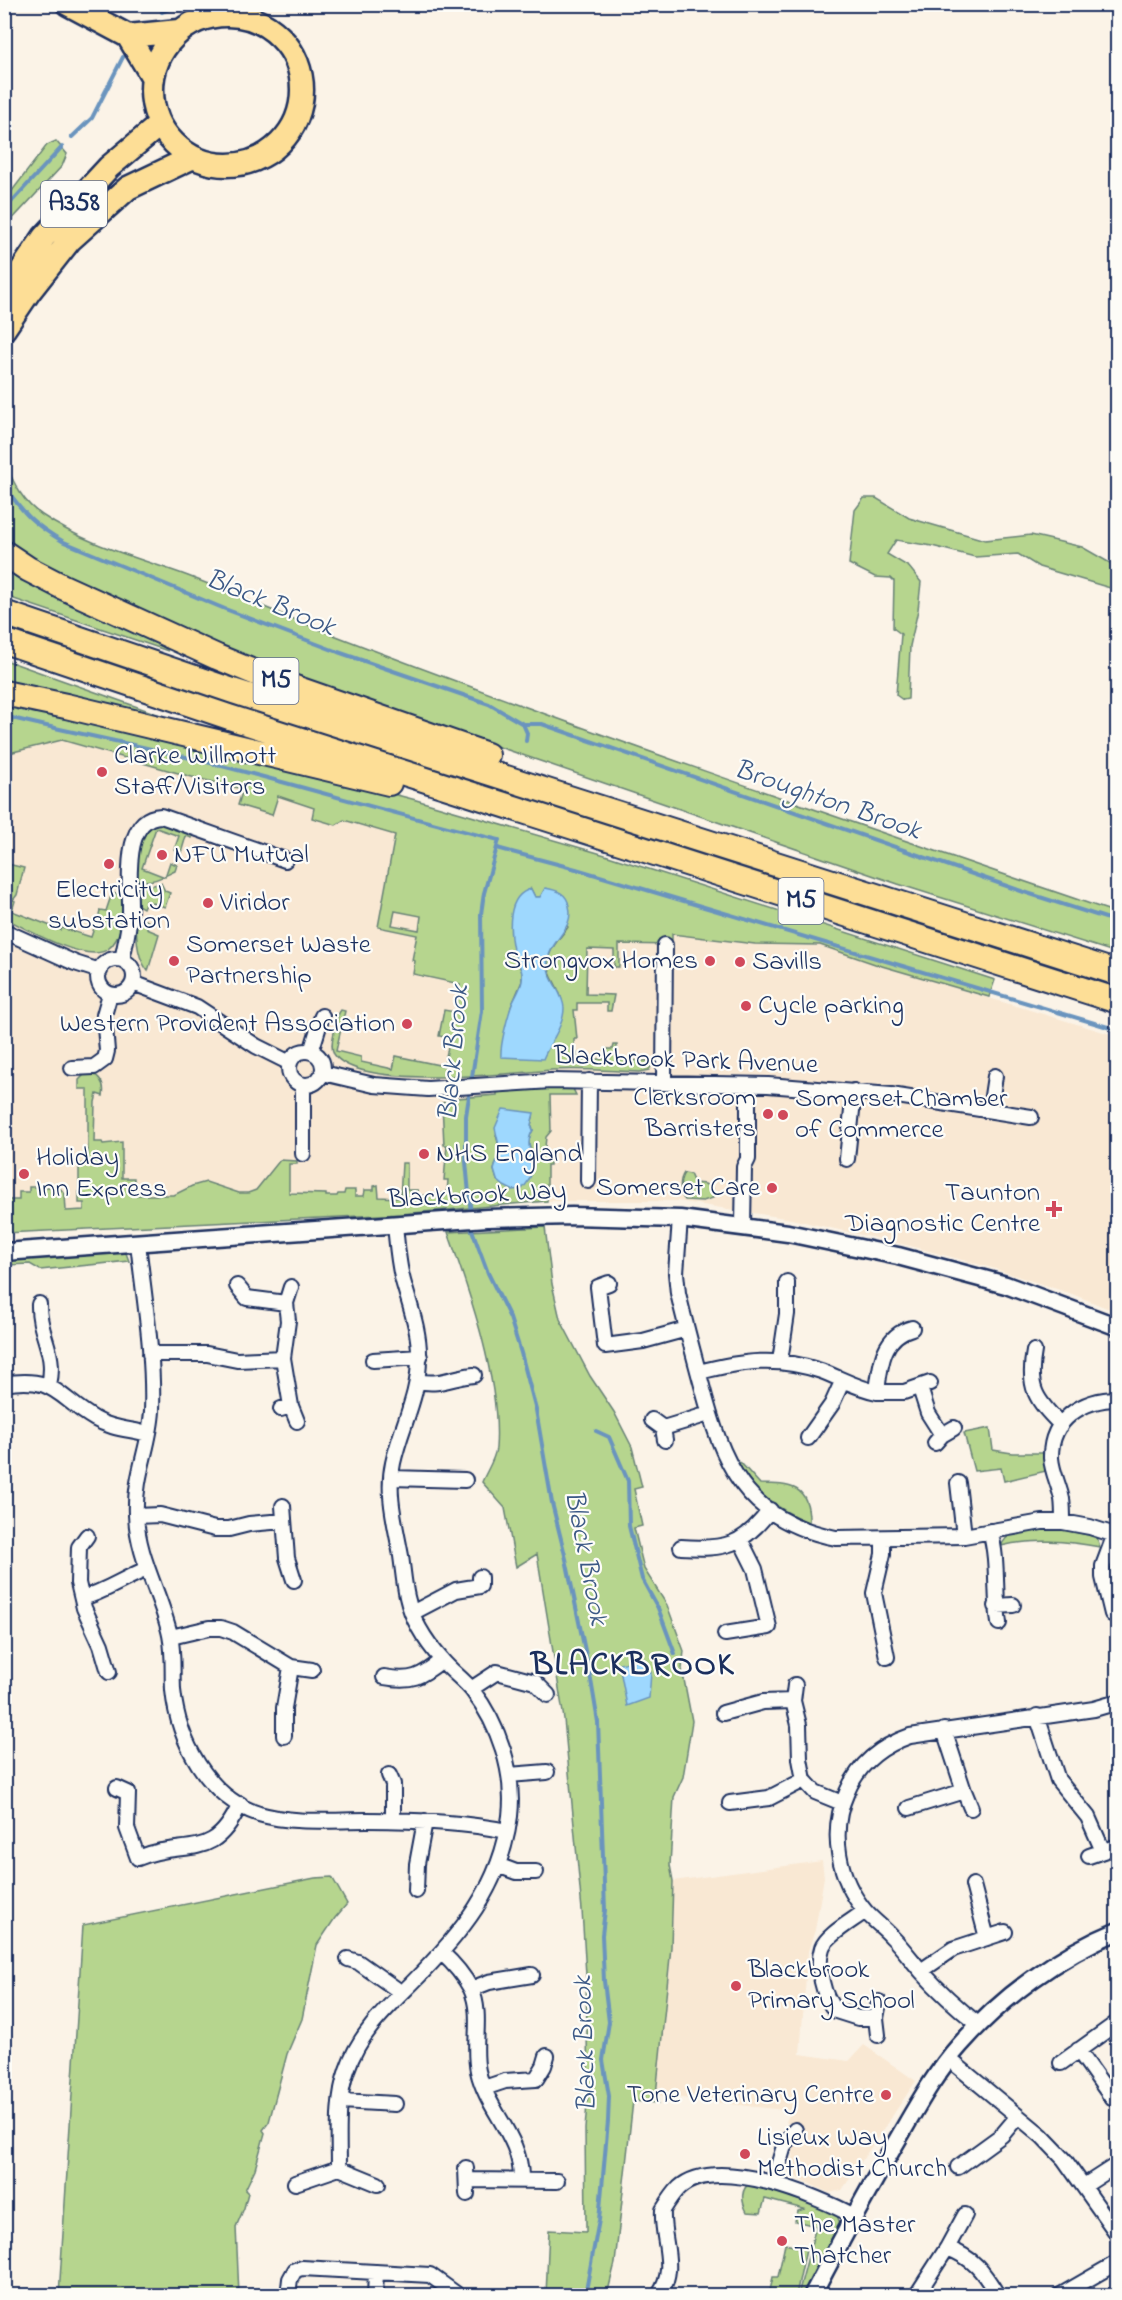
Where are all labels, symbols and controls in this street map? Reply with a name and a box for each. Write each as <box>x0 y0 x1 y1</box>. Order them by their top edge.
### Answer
road number: A358 <box>41 181 107 227</box>
water label: Black Brook <box>199 559 343 649</box>
road number: M5 <box>254 658 298 704</box>
place label: Clarke Willmott Staff/Visitors <box>114 737 276 807</box>
water label: Broughton Brook <box>728 750 928 853</box>
marker: Clarke Willmott Staff/Visitors <box>95 765 109 779</box>
place label: NFU Mutual <box>174 836 309 875</box>
marker: NFU Mutual <box>155 848 169 862</box>
marker: Electricity substation <box>102 857 116 871</box>
place label: Electricity substation <box>48 871 170 941</box>
road number: M5 <box>778 878 824 924</box>
place label: Viridor <box>219 884 290 923</box>
marker: Viridor <box>201 896 215 910</box>
place label: Somerset Waste Partnership <box>186 926 372 996</box>
place label: Strongvox Homes <box>504 942 698 981</box>
place label: Savills <box>752 943 822 982</box>
marker: Somerset Waste Partnership <box>167 954 181 968</box>
marker: Strongvox Homes <box>703 954 717 968</box>
marker: Savills <box>733 955 747 969</box>
water label: Black Brook <box>429 981 482 1123</box>
place label: Cycle parking <box>758 987 904 1026</box>
marker: Cycle parking <box>739 999 753 1013</box>
place label: Western Provident Association <box>60 1005 395 1044</box>
marker: Western Provident Association <box>400 1017 414 1031</box>
street label: Blackbrook Park Avenue <box>552 1037 820 1085</box>
place label: Clerksroom Barristers <box>633 1079 756 1149</box>
place label: Somerset Chamber of Commerce <box>795 1080 1008 1150</box>
marker: Clerksroom Barristers <box>761 1107 775 1121</box>
marker: Somerset Chamber of Commerce <box>776 1108 790 1122</box>
place label: NHS England <box>436 1135 582 1174</box>
place label: Holiday Inn Express <box>36 1139 167 1209</box>
marker: NHS England <box>417 1147 431 1161</box>
marker: Holiday Inn Express <box>17 1167 31 1181</box>
place label: Somerset Care <box>596 1169 761 1208</box>
street label: Blackbrook Way <box>386 1172 567 1220</box>
place label: Taunton Diagnostic Centre <box>844 1174 1041 1244</box>
marker: Somerset Care <box>765 1181 779 1195</box>
marker: Taunton Diagnostic Centre <box>1045 1200 1063 1218</box>
water label: Black Brook <box>552 1487 619 1631</box>
district label: BLACKBROOK <box>529 1642 735 1690</box>
place label: Blackbrook Primary School <box>747 1951 915 2021</box>
water label: Black Brook <box>563 1973 609 2113</box>
marker: Blackbrook Primary School <box>729 1979 743 1993</box>
place label: Tone Veterinary Centre <box>626 2076 875 2115</box>
marker: Tone Veterinary Centre <box>879 2088 893 2102</box>
place label: Lisieux Way Methodist Church <box>757 2119 947 2189</box>
marker: Lisieux Way Methodist Church <box>738 2147 752 2161</box>
place label: The Master Thatcher <box>794 2206 916 2276</box>
marker: The Master Thatcher <box>775 2234 789 2248</box>

